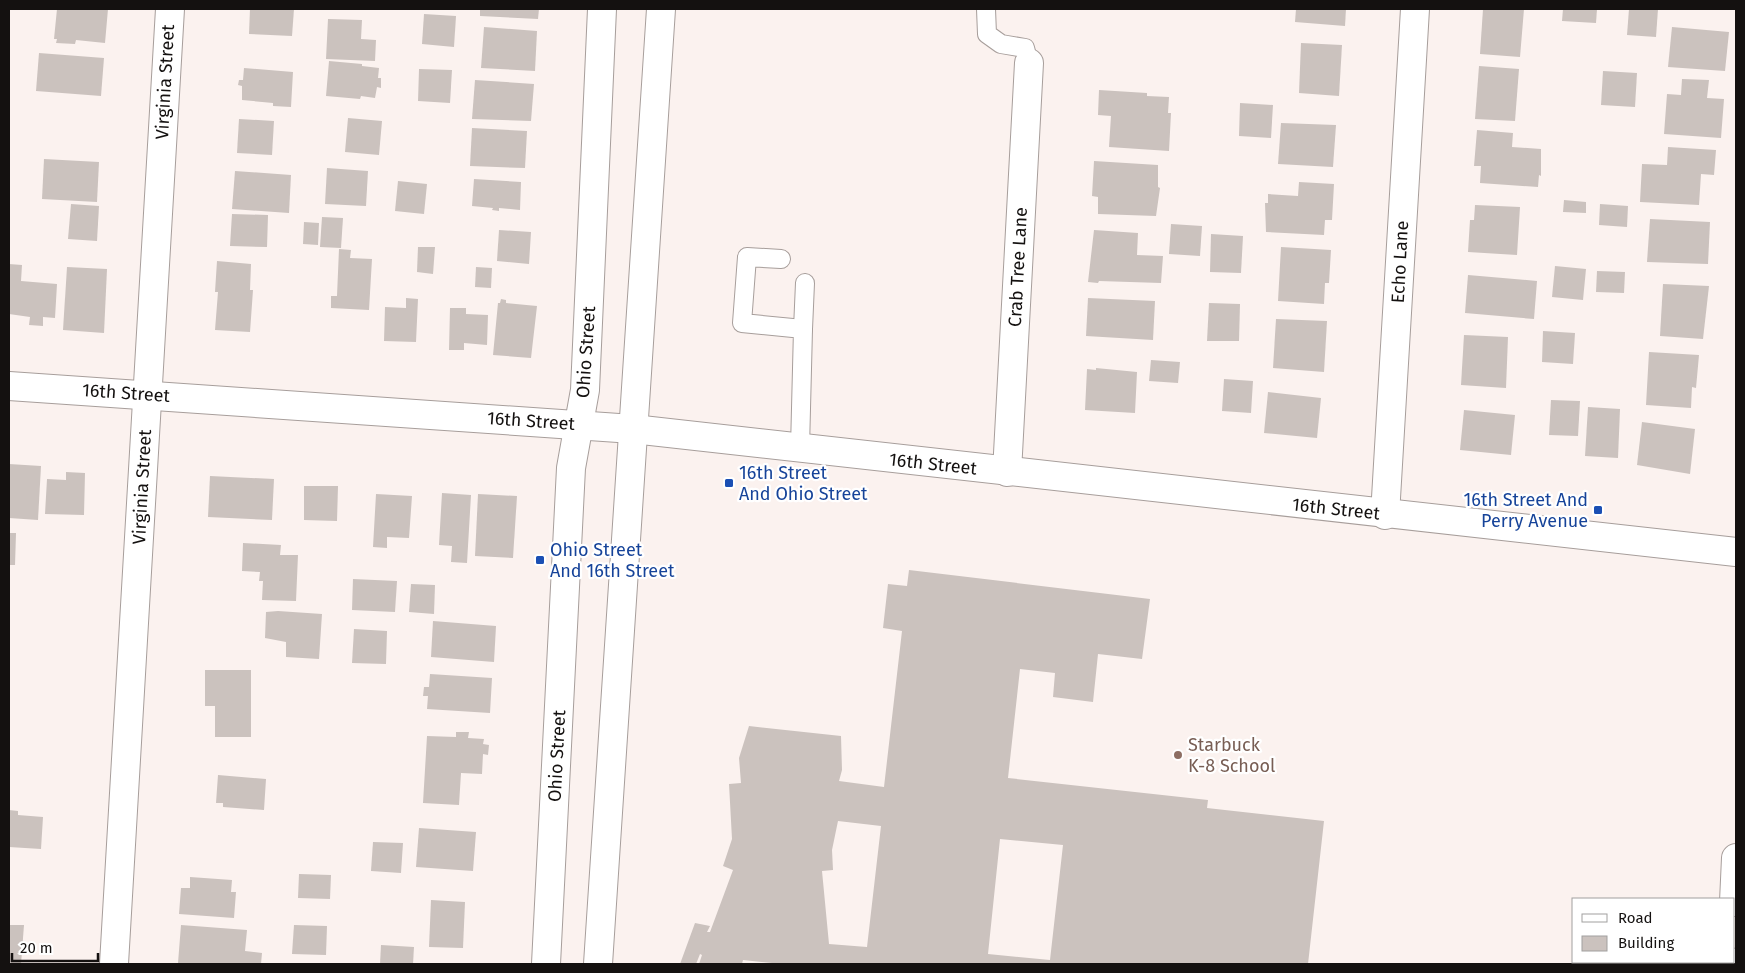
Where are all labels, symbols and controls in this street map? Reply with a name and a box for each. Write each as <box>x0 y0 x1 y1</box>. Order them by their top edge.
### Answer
street label: Virginia Street <box>151 23 179 140</box>
street label: Crab Tree Lane <box>1004 207 1032 327</box>
street label: Echo Lane <box>1387 220 1413 304</box>
street label: Ohio Street <box>572 305 600 399</box>
street label: 16th Street <box>81 379 171 407</box>
street label: 16th Street <box>486 407 576 435</box>
street label: Virginia Street <box>128 428 156 545</box>
street label: 16th Street <box>888 448 978 480</box>
place label: 16th Street And Ohio Street <box>739 462 868 505</box>
marker: 16th Street And Ohio Street <box>723 477 735 489</box>
place label: 16th Street And Perry Avenue <box>1464 489 1588 532</box>
street label: 16th Street <box>1291 493 1381 525</box>
marker: 16th Street And Perry Avenue <box>1592 504 1604 516</box>
place label: Ohio Street And 16th Street <box>550 539 675 582</box>
marker: Ohio Street And 16th Street <box>534 554 546 566</box>
street label: Ohio Street <box>544 709 570 803</box>
place label: Starbuck K-8 School <box>1188 734 1275 777</box>
marker: Starbuck K-8 School <box>1172 749 1184 761</box>
legend <box>1572 898 1735 963</box>
text: Road <box>1618 909 1653 927</box>
scale bar <box>12 930 99 962</box>
text: Building <box>1618 934 1674 952</box>
text: 20 m <box>20 939 53 957</box>

